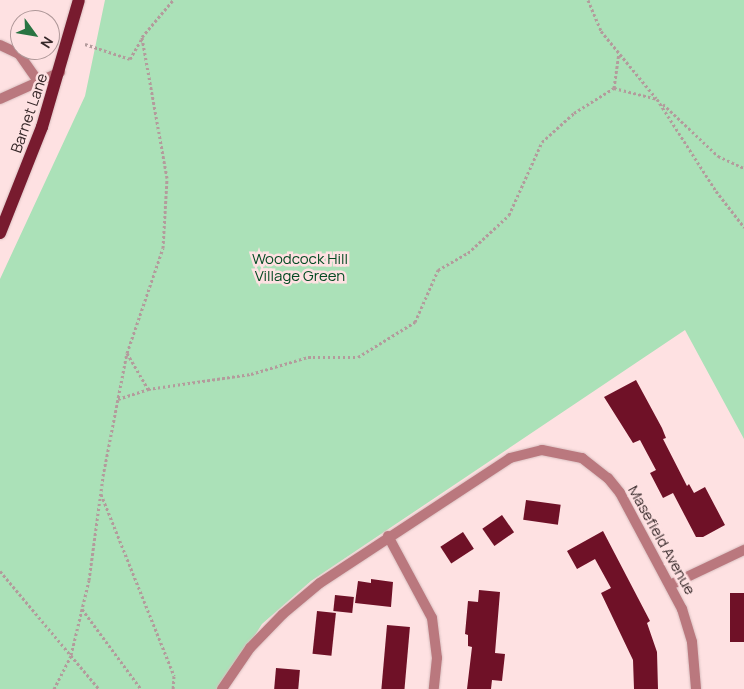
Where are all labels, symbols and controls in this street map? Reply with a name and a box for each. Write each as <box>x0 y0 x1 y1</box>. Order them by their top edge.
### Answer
north arrow <box>10 10 60 60</box>
text: N <box>37 33 58 52</box>
street label: Barnet Lane <box>7 71 51 155</box>
park label: Woodcock Hill Village Green <box>252 249 348 284</box>
street label: Masefield Avenue <box>625 482 699 598</box>

